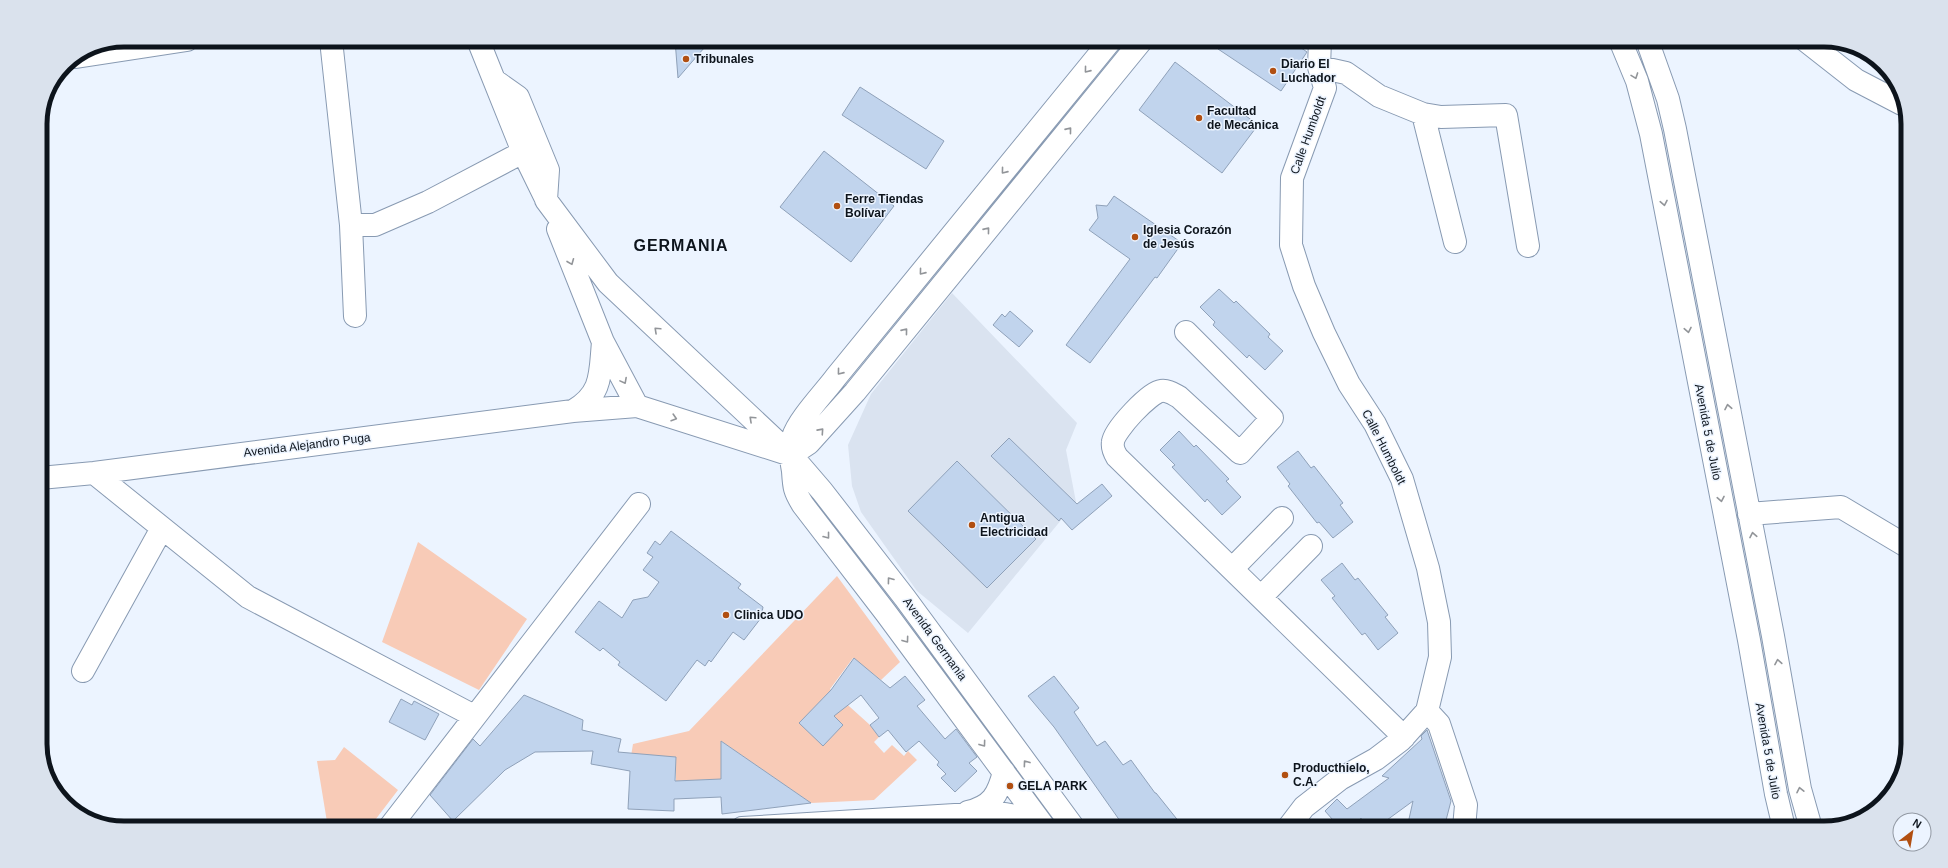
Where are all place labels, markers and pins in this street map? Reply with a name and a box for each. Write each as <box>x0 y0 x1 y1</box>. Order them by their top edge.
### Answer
place label: Tribunales <box>694 52 754 66</box>
marker: Tribunales <box>681 54 691 64</box>
place label: Diario El Luchador <box>1281 57 1336 85</box>
marker: Diario El Luchador <box>1268 66 1278 76</box>
place label: Facultad de Mecánica <box>1207 104 1279 132</box>
marker: Facultad de Mecánica <box>1194 113 1204 123</box>
place label: Ferre Tiendas Bolívar <box>845 192 924 220</box>
marker: Ferre Tiendas Bolívar <box>832 201 842 211</box>
place label: Iglesia Corazón de Jesús <box>1143 223 1232 251</box>
marker: Iglesia Corazón de Jesús <box>1130 232 1140 242</box>
place label: Antigua Electricidad <box>980 511 1048 539</box>
marker: Antigua Electricidad <box>967 520 977 530</box>
place label: Clinica UDO <box>734 608 803 622</box>
marker: Clinica UDO <box>721 610 731 620</box>
place label: Producthielo, C.A. <box>1293 761 1370 789</box>
marker: Producthielo, C.A. <box>1280 770 1290 780</box>
place label: GELA PARK <box>1018 779 1088 793</box>
marker: GELA PARK <box>1005 781 1015 791</box>

